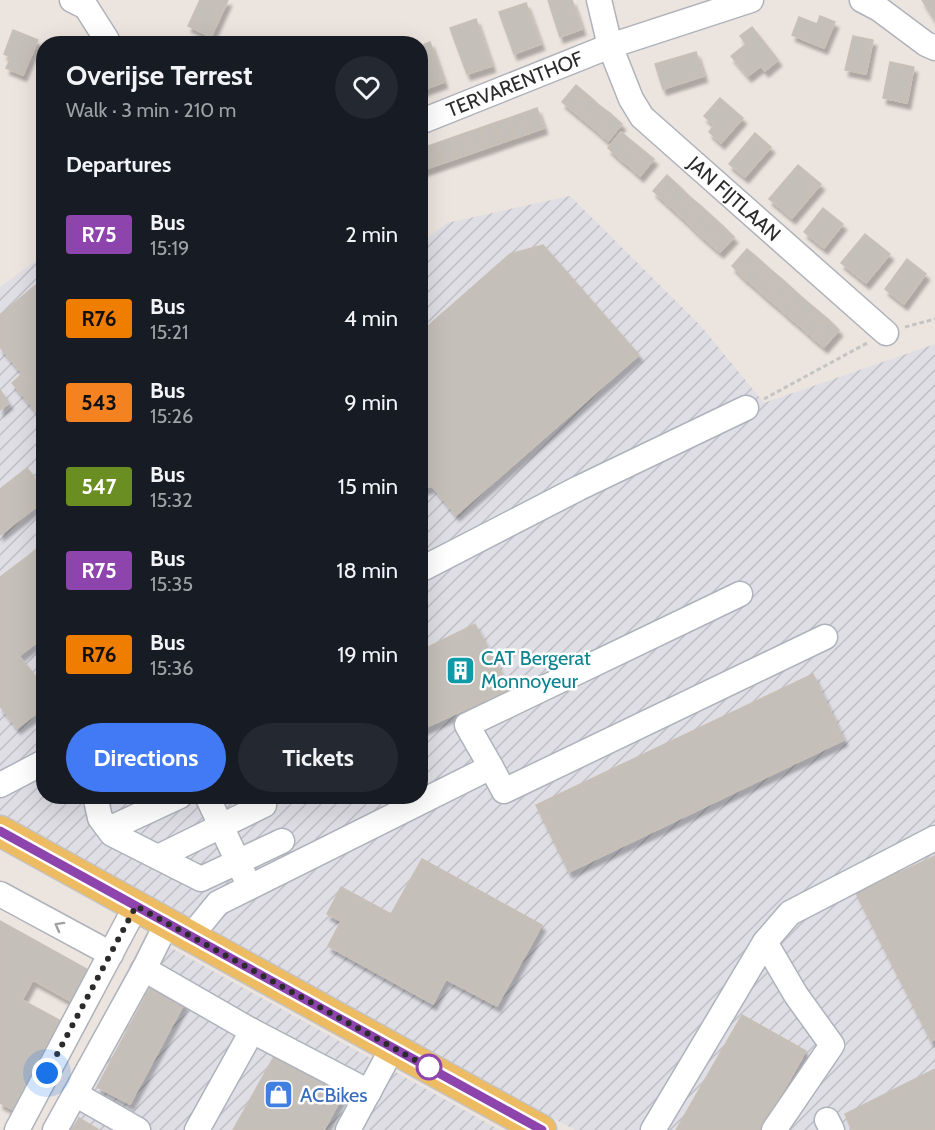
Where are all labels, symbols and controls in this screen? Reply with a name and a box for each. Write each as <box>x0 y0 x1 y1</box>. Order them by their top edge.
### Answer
street label: TERVARENTHOF <box>443 46 587 122</box>
button: heart <box>335 56 398 119</box>
text: Overijse Terrest <box>66 58 253 92</box>
text: Walk · 3 min · 210 m <box>66 98 236 122</box>
text: Departures <box>66 151 171 178</box>
street label: JAN FIJTLAAN <box>682 151 786 246</box>
text: Bus <box>150 209 185 236</box>
text: 2 min <box>345 221 398 248</box>
text: R75 <box>81 222 117 247</box>
text: 15:19 <box>150 236 189 260</box>
text: Bus <box>150 293 185 320</box>
text: 4 min <box>344 305 398 332</box>
text: R76 <box>81 306 117 331</box>
text: 15:21 <box>150 320 189 344</box>
text: Bus <box>150 377 185 404</box>
text: 9 min <box>344 389 398 416</box>
text: 543 <box>81 390 117 415</box>
text: 15:26 <box>150 404 193 428</box>
text: Bus <box>150 461 185 488</box>
text: 15 min <box>338 473 398 500</box>
text: 547 <box>81 474 117 499</box>
text: 15:32 <box>150 488 193 512</box>
text: Bus <box>150 545 185 572</box>
text: 18 min <box>336 557 398 584</box>
text: R75 <box>81 558 117 583</box>
text: 15:35 <box>150 572 193 596</box>
text: Bus <box>150 629 185 656</box>
text: 19 min <box>337 641 398 668</box>
text: R76 <box>81 642 117 667</box>
place label: CAT Bergerat Monnoyeur <box>481 646 591 693</box>
building icon: CAT Bergerat Monnoyeur <box>444 654 476 686</box>
text: 15:36 <box>150 656 194 680</box>
button: Directions <box>66 723 226 792</box>
button: Tickets <box>238 723 398 792</box>
one-way arrow <box>55 922 65 933</box>
unlabelled marker <box>416 1054 442 1080</box>
your location <box>32 1058 62 1088</box>
shop icon: ACBikes <box>263 1079 295 1111</box>
place label: ACBikes <box>300 1083 368 1107</box>

